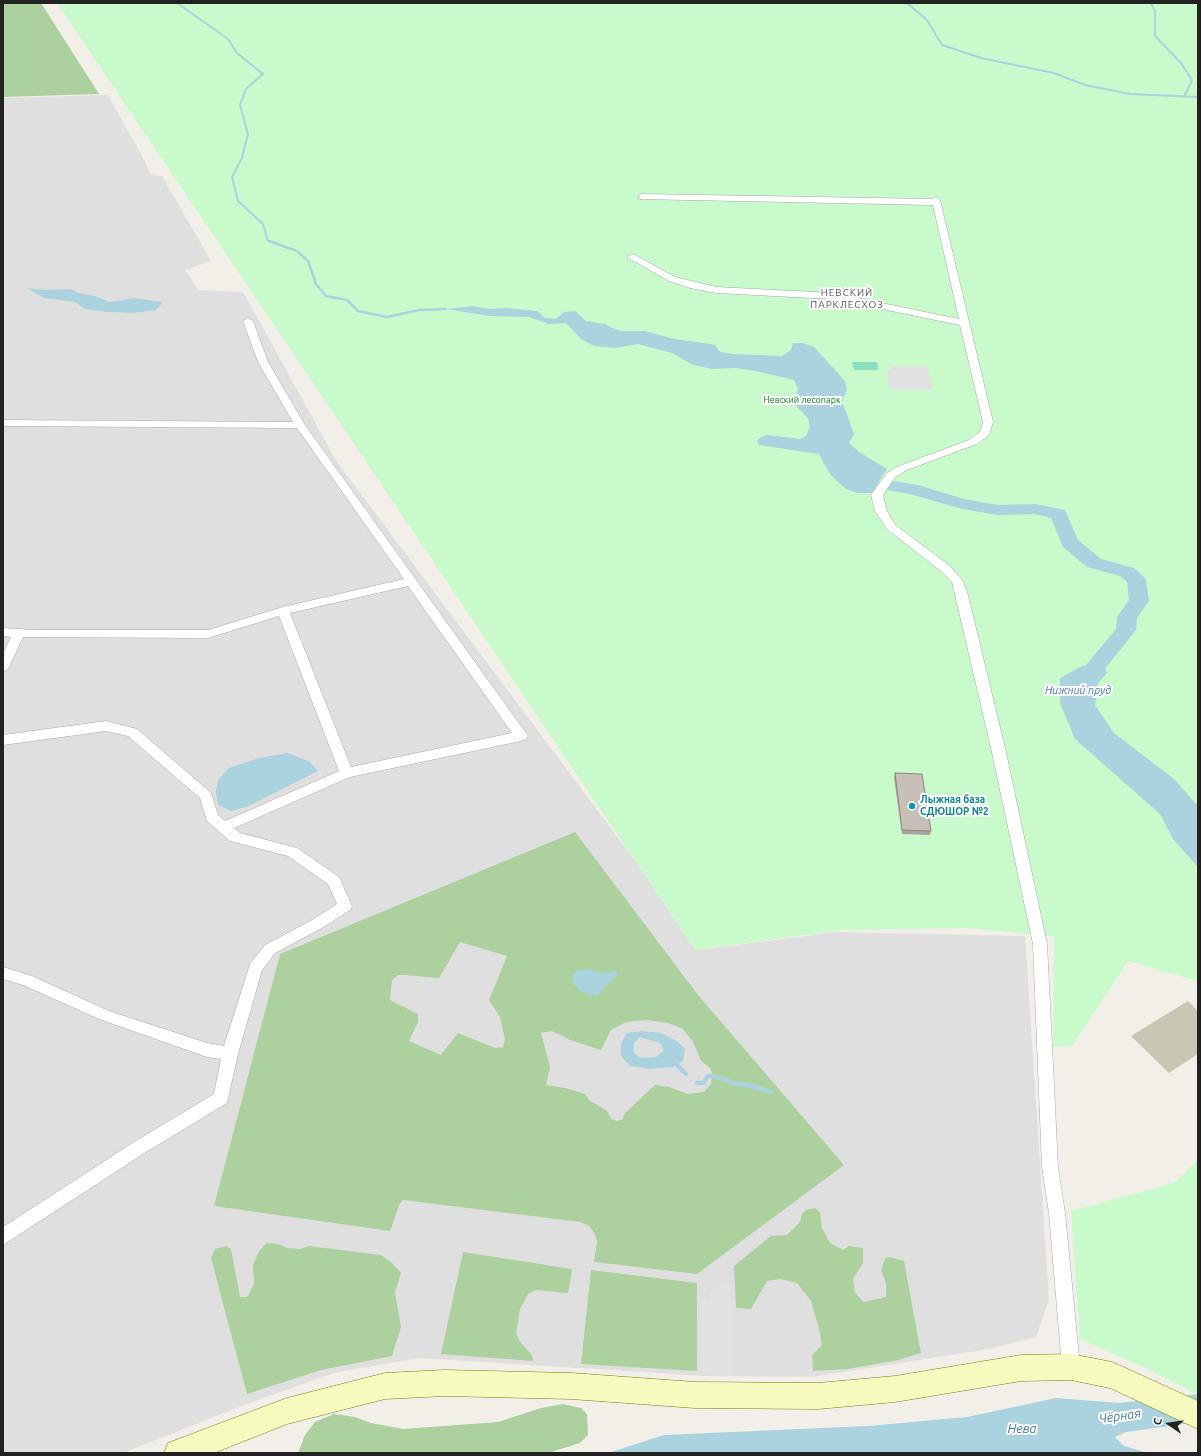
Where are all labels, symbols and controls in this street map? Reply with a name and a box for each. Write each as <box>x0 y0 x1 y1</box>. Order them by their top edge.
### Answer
district label: НЕВСКИЙ ПАРКЛЕСХОЗ <box>810 287 884 310</box>
park label: Невский лесопарк <box>763 395 841 405</box>
water label: Нижний пруд <box>1045 683 1111 697</box>
place label: Лыжная база СДЮШОР №2 <box>920 794 989 818</box>
marker: Лыжная база СДЮШОР №2 <box>907 801 917 811</box>
north arrow <box>1149 1404 1189 1444</box>
water label: Чёрная <box>1098 1405 1142 1427</box>
text: С <box>1151 1417 1164 1426</box>
water label: Нева <box>1007 1421 1037 1437</box>

